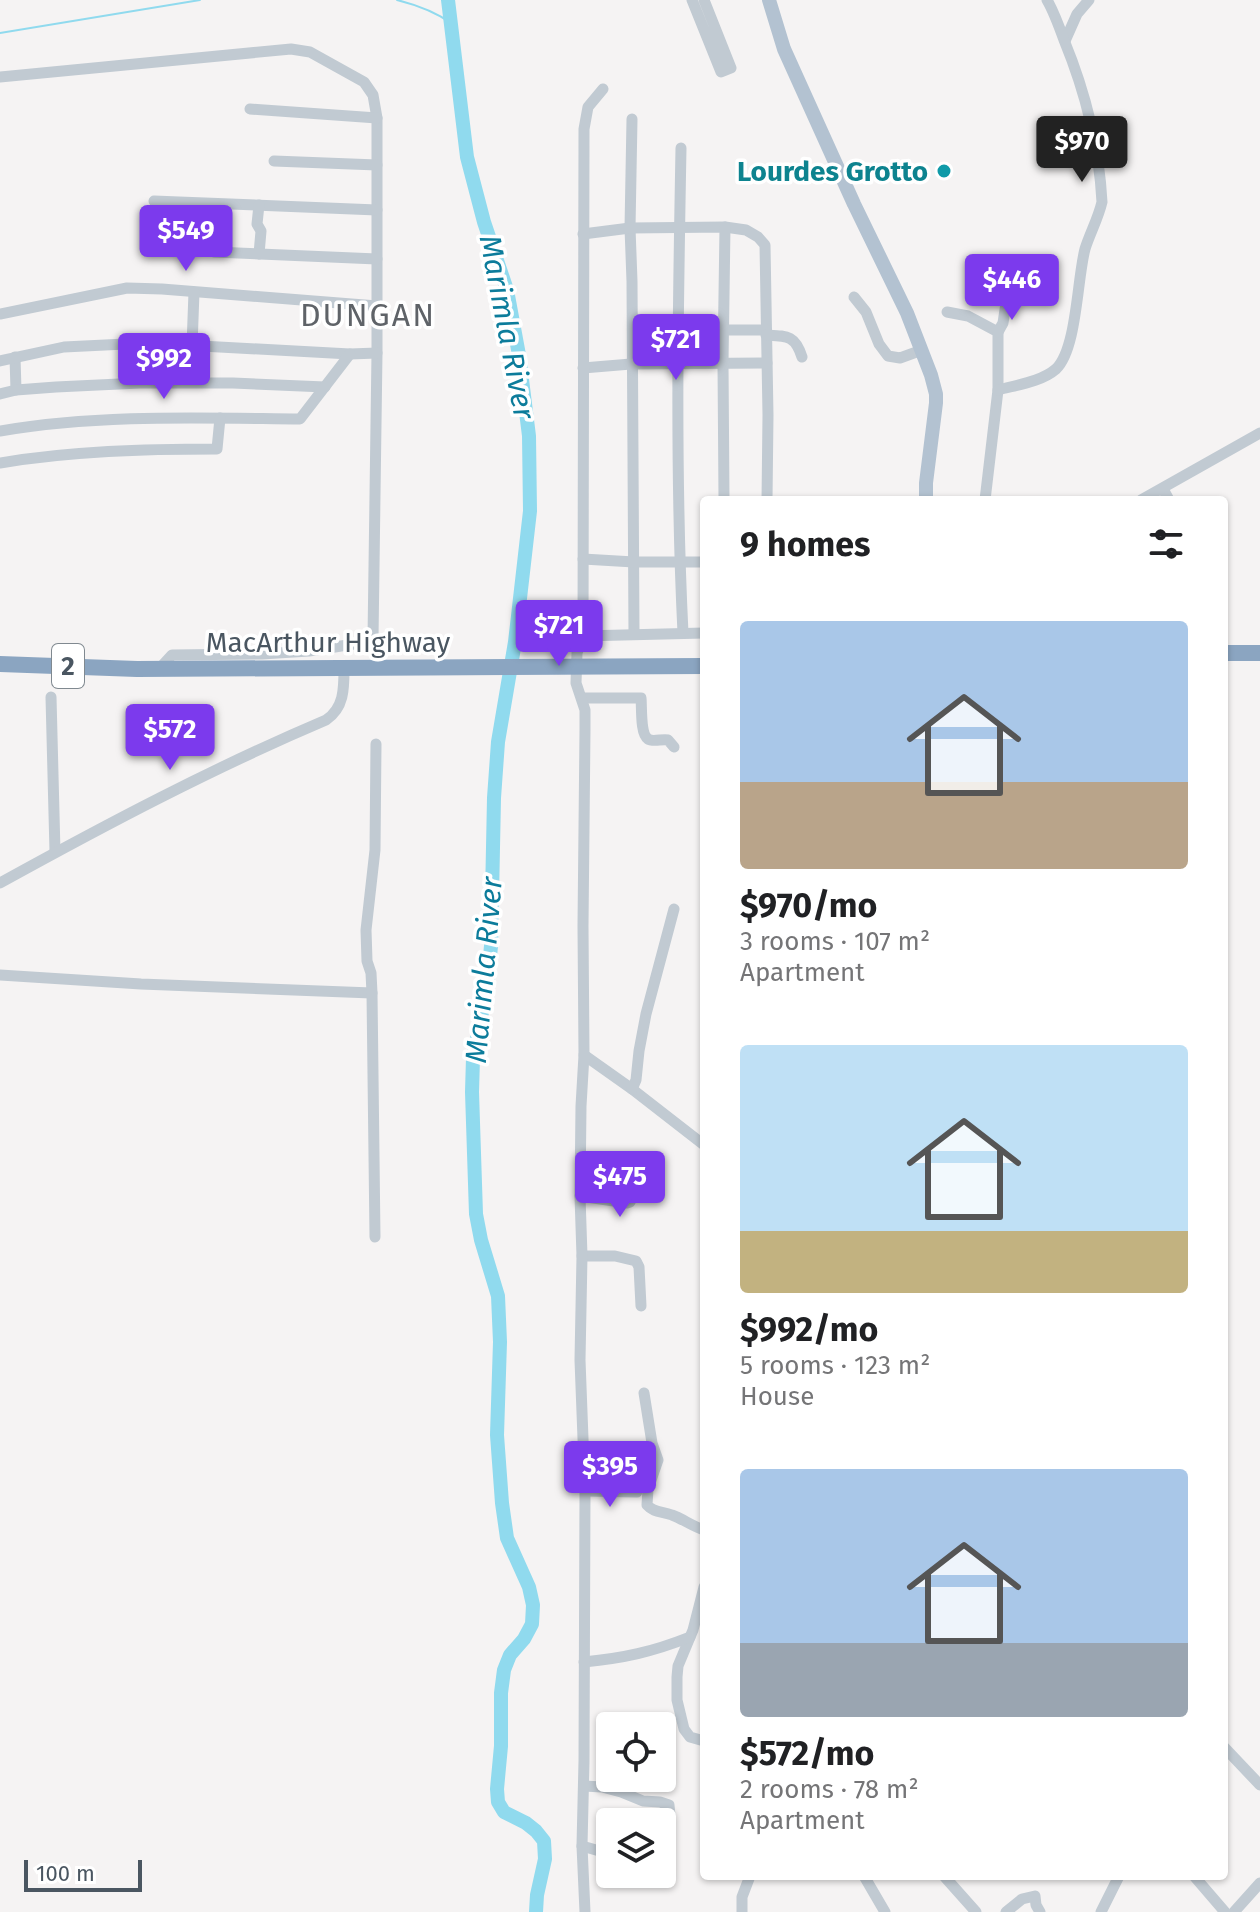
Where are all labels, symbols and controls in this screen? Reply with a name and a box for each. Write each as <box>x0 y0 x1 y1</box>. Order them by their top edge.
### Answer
pin: $970 <box>1035 116 1129 184</box>
text: $970 <box>1054 126 1110 157</box>
place label: Lourdes Grotto <box>737 155 928 188</box>
marker: Lourdes Grotto <box>935 162 953 180</box>
pin: $549 <box>139 205 233 273</box>
text: $549 <box>158 215 214 246</box>
water label: Marimla River <box>472 232 543 424</box>
pin: $446 <box>965 254 1059 322</box>
text: $446 <box>983 264 1041 295</box>
district label: DUNGAN <box>300 296 436 334</box>
pin: $721 <box>629 314 723 382</box>
text: $721 <box>651 324 701 355</box>
pin: $992 <box>117 333 211 401</box>
text: $992 <box>136 343 192 374</box>
icon: filters <box>1144 522 1188 566</box>
text: 9 homes <box>740 524 871 565</box>
pin: $721 <box>512 600 606 668</box>
text: $721 <box>534 610 584 641</box>
street label: MacArthur Highway <box>206 626 450 659</box>
road number: 2 <box>52 644 84 688</box>
icon: home <box>892 673 1036 817</box>
pin: $572 <box>123 704 217 772</box>
text: $572 <box>144 714 196 745</box>
water label: Marimla River <box>458 874 510 1064</box>
text: $970/mo <box>740 885 877 926</box>
text: 3 rooms · 107 m² <box>740 926 930 957</box>
text: Apartment <box>740 957 865 988</box>
icon: home <box>892 1097 1036 1241</box>
pin: $475 <box>573 1151 667 1219</box>
text: $475 <box>593 1161 647 1192</box>
text: $992/mo <box>740 1309 878 1350</box>
text: 5 rooms · 123 m² <box>740 1350 930 1381</box>
text: House <box>740 1381 814 1412</box>
pin: $395 <box>563 1441 657 1509</box>
text: $395 <box>582 1451 638 1482</box>
icon: home <box>892 1521 1036 1665</box>
map controls <box>596 1712 676 1888</box>
button: locate <box>596 1712 676 1792</box>
text: $572/mo <box>740 1733 874 1774</box>
text: 2 rooms · 78 m² <box>740 1774 919 1805</box>
text: Apartment <box>740 1805 865 1836</box>
button: layers <box>596 1808 676 1888</box>
scale bar <box>24 1856 142 1892</box>
text: 100 m <box>36 1860 95 1887</box>

